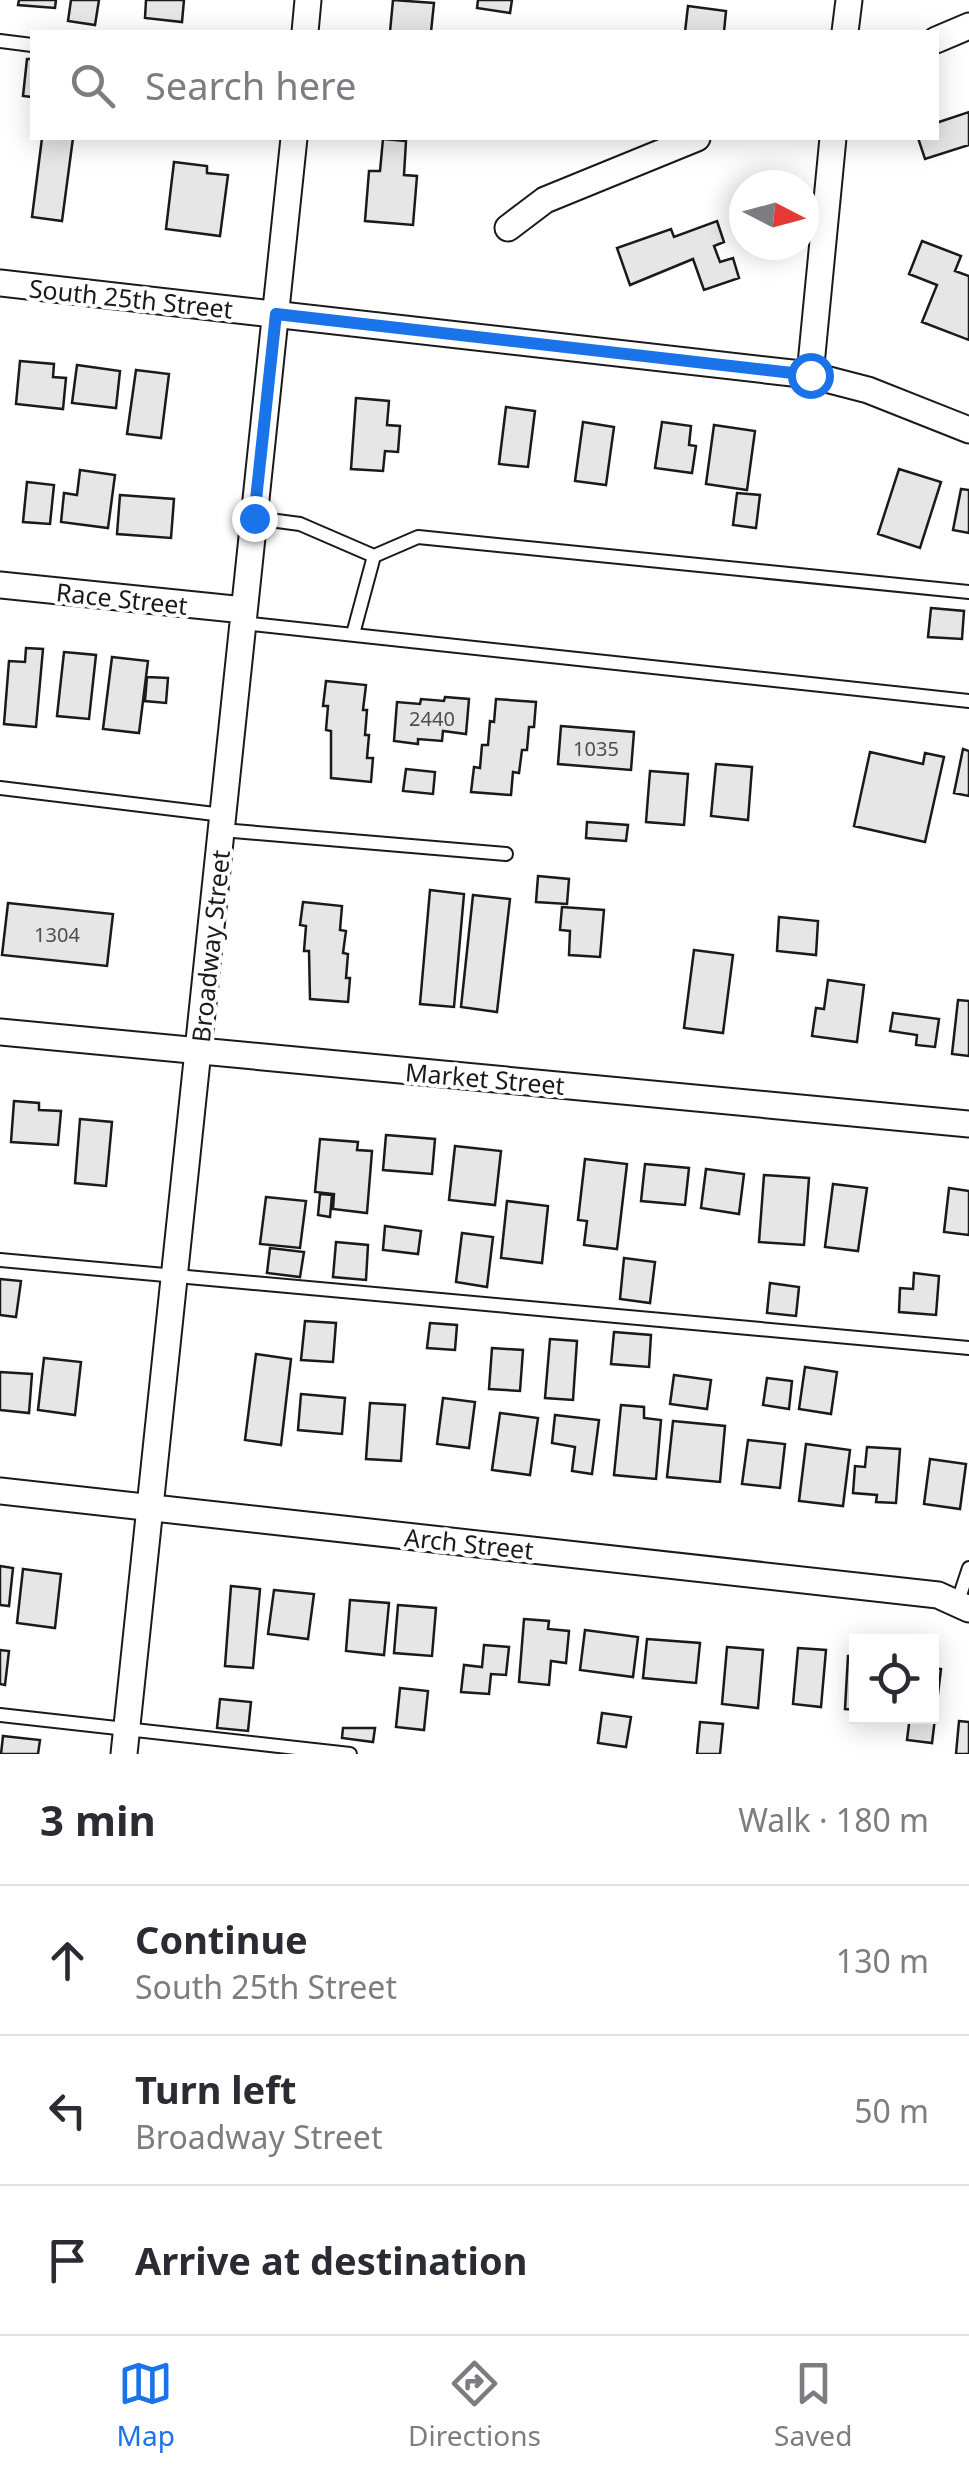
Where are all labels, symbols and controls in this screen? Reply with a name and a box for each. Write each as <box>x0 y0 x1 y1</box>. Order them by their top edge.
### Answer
search box <box>30 30 939 140</box>
icon: search <box>65 58 120 113</box>
text: Search here <box>145 59 356 111</box>
north arrow <box>729 170 819 260</box>
street label: South 25th Street <box>27 270 235 326</box>
route start <box>788 353 834 399</box>
route end <box>232 496 278 542</box>
street label: Race Street <box>55 574 189 622</box>
house number: 2440 <box>409 705 455 732</box>
house number: 1035 <box>573 735 619 762</box>
street label: Broadway Street <box>183 848 237 1044</box>
house number: 1304 <box>34 921 80 948</box>
street label: Market Street <box>404 1054 566 1102</box>
street label: Arch Street <box>403 1519 535 1567</box>
map controls <box>849 1634 939 1724</box>
button: locate <box>849 1634 939 1724</box>
text: 3 min <box>40 1791 156 1848</box>
text: Walk · 180 m <box>738 1798 929 1841</box>
text: Continue <box>135 1913 308 1965</box>
icon: ahead <box>40 1933 95 1988</box>
text: 130 m <box>836 1939 929 1982</box>
text: South 25th Street <box>135 1965 397 2008</box>
text: Turn left <box>135 2063 297 2115</box>
icon: left <box>40 2083 95 2138</box>
text: 50 m <box>854 2089 929 2132</box>
text: Broadway Street <box>135 2115 382 2158</box>
icon: arrive <box>40 2233 95 2288</box>
text: Arrive at destination <box>135 2234 527 2286</box>
tab: Map <box>117 2356 175 2454</box>
tab: Directions <box>408 2356 541 2454</box>
tab: Saved <box>774 2356 852 2454</box>

